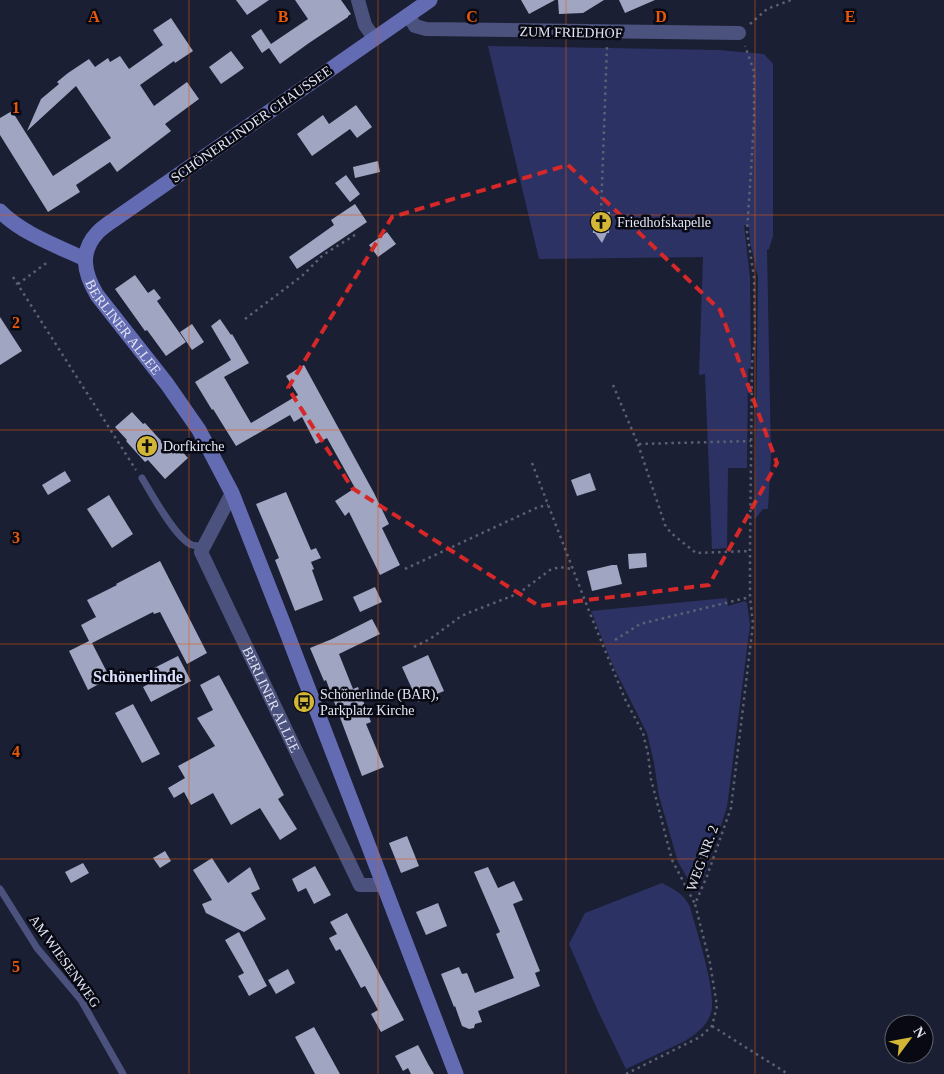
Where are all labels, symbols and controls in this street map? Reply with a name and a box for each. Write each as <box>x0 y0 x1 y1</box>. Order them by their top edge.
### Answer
text: A <box>88 8 100 25</box>
text: B <box>278 8 289 25</box>
text: C <box>466 8 478 25</box>
text: D <box>655 8 667 25</box>
text: E <box>845 8 855 25</box>
street label: ZUM FRIEDHOF <box>519 24 623 41</box>
street label: SCHÖNERLINDER CHAUSSEE <box>168 62 334 186</box>
text: 1 <box>12 99 20 116</box>
church icon: Friedhofskapelle <box>589 210 613 234</box>
place label: Friedhofskapelle <box>617 215 711 230</box>
street label: BERLINER ALLEE <box>82 277 164 378</box>
text: 2 <box>12 314 20 331</box>
church icon: Dorfkirche <box>135 434 159 458</box>
place label: Dorfkirche <box>163 439 224 454</box>
text: 3 <box>12 529 20 546</box>
street label: BERLINER ALLEE <box>239 644 303 755</box>
district label: Schönerlinde <box>93 668 183 685</box>
place label: Schönerlinde (BAR), Parkplatz Kirche <box>320 687 439 718</box>
bus stop icon: Schönerlinde (BAR), Parkplatz Kirche <box>292 690 316 714</box>
text: 4 <box>12 743 20 760</box>
street label: WEG NR. 2 <box>684 823 721 893</box>
street label: AM WIESENWEG <box>26 912 103 1010</box>
text: 5 <box>12 958 20 975</box>
north arrow <box>884 1014 934 1064</box>
text: N <box>911 1024 929 1041</box>

